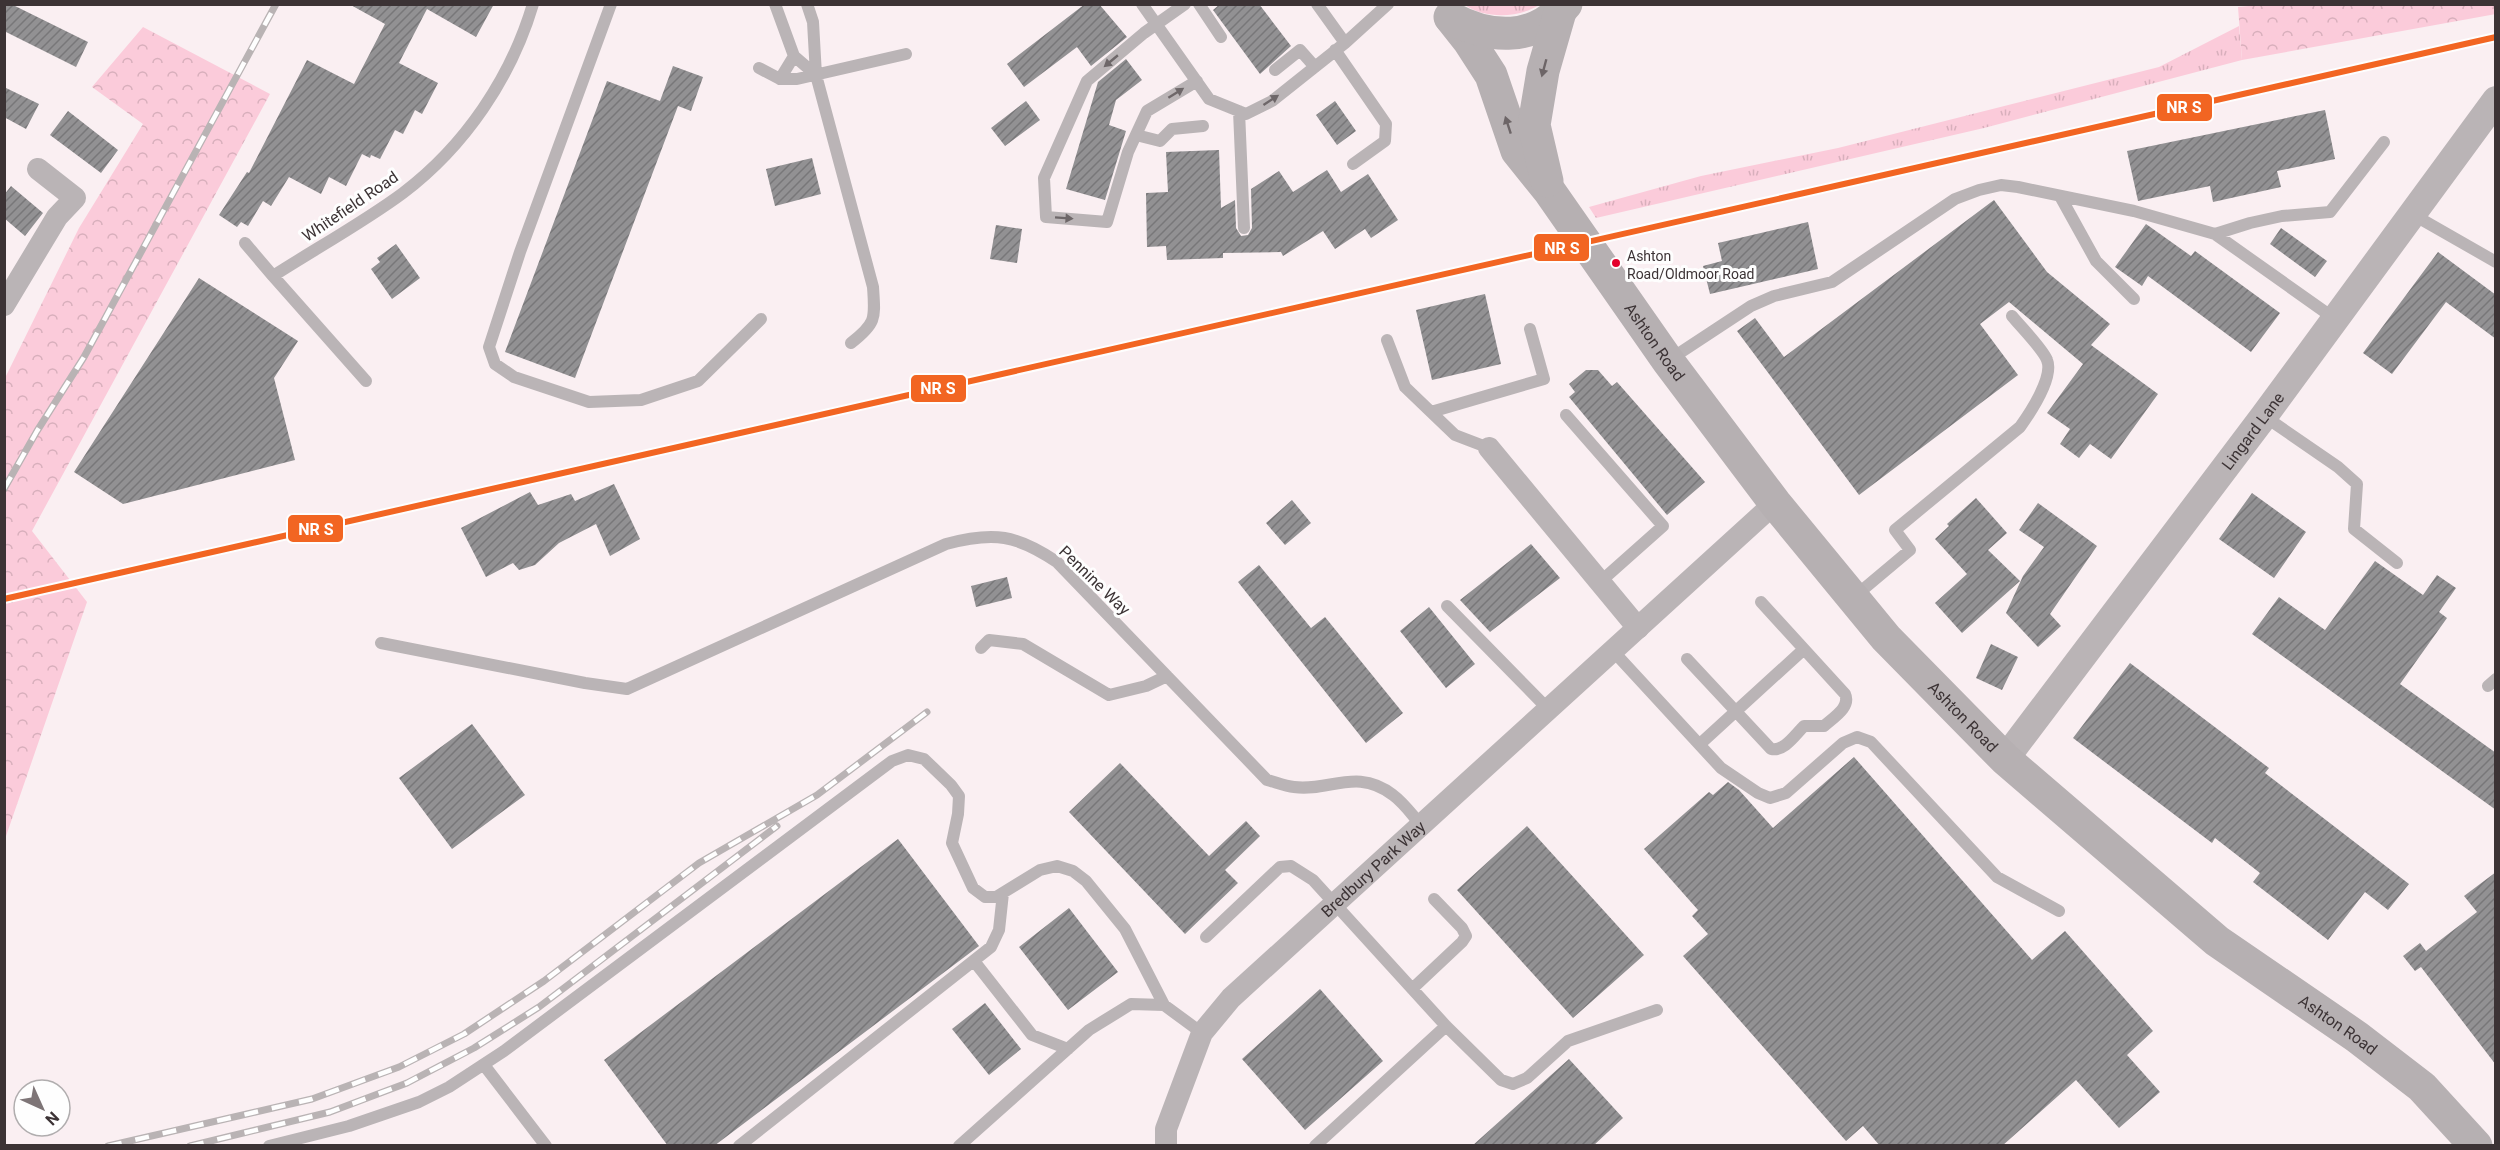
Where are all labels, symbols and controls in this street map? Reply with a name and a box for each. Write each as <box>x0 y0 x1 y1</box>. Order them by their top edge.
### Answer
one-way arrow <box>1104 54 1119 67</box>
one-way arrow <box>1539 59 1548 77</box>
one-way arrow <box>1167 87 1184 98</box>
line badge: NR S <box>2156 93 2213 122</box>
one-way arrow <box>1263 94 1280 105</box>
text: NR S <box>2166 98 2202 117</box>
one-way arrow <box>1503 116 1513 134</box>
street label: Whitefield Road <box>299 167 402 245</box>
one-way arrow <box>1055 214 1074 223</box>
line badge: NR S <box>1533 233 1590 262</box>
text: NR S <box>1544 239 1580 258</box>
place label: Ashton Road/Oldmoor Road <box>1627 248 1754 282</box>
marker: Ashton Road/Oldmoor Road <box>1610 257 1622 269</box>
street label: Ashton Road <box>1620 299 1689 385</box>
line badge: NR S <box>910 374 967 403</box>
text: NR S <box>920 379 956 398</box>
street label: Lingard Lane <box>2218 389 2288 474</box>
line badge: NR S <box>287 514 344 543</box>
text: NR S <box>298 520 334 539</box>
street label: Pennine Way <box>1055 542 1134 619</box>
street label: Ashton Road <box>1924 678 2002 756</box>
street label: Bredbury Park Way <box>1317 817 1430 921</box>
street label: Ashton Road <box>2295 991 2381 1059</box>
north arrow <box>12 1078 72 1138</box>
text: N <box>42 1108 63 1129</box>

